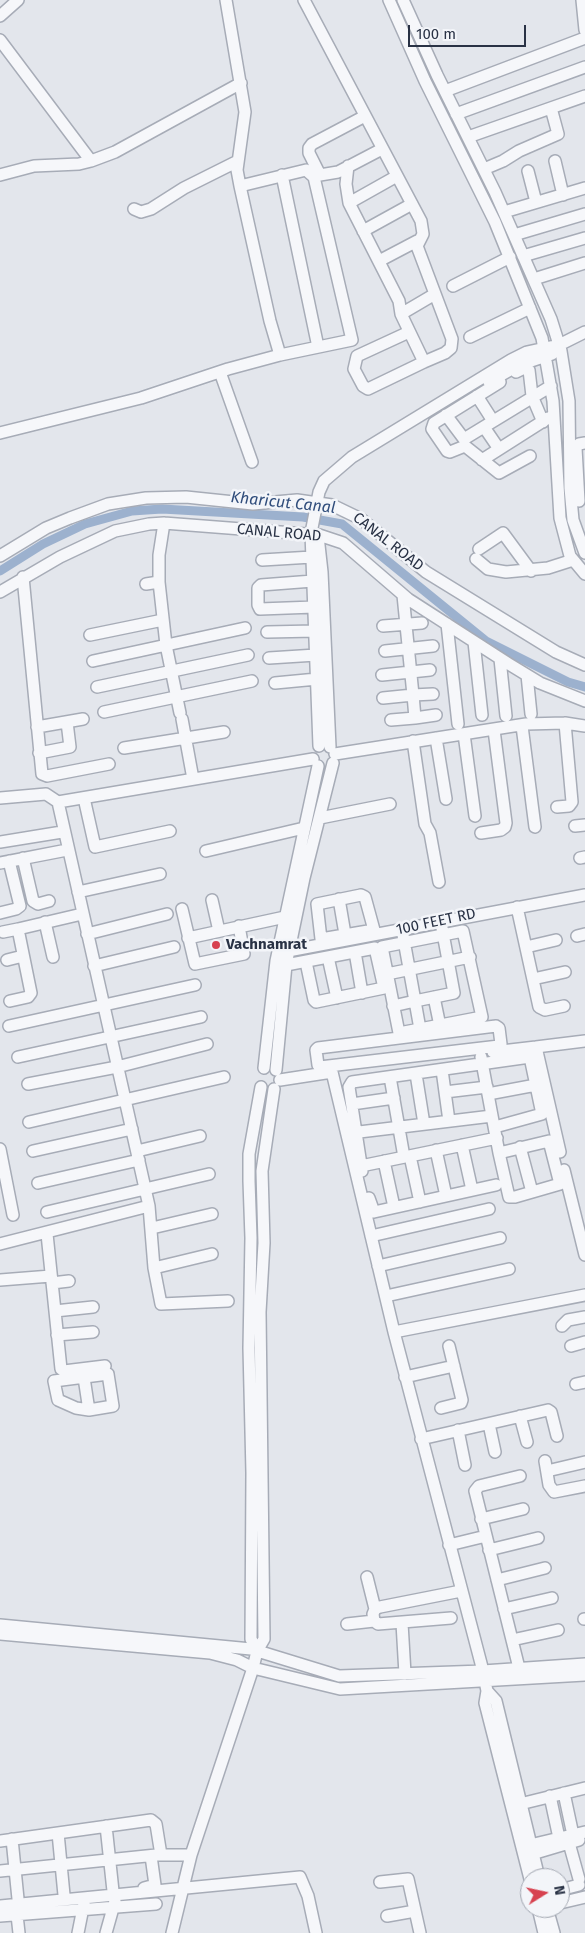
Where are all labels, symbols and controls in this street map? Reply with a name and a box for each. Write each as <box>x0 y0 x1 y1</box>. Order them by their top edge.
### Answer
scale bar <box>410 15 528 47</box>
text: 100 m <box>416 25 456 43</box>
water label: Kharicut Canal <box>230 488 336 518</box>
street label: CANAL ROAD <box>349 509 427 575</box>
street label: CANAL ROAD <box>236 520 322 546</box>
street label: 100 FEET RD <box>394 905 478 939</box>
place label: Vachnamrat <box>226 936 307 954</box>
marker: Vachnamrat <box>210 939 222 951</box>
north arrow <box>520 1868 570 1918</box>
text: N <box>550 1884 568 1897</box>

